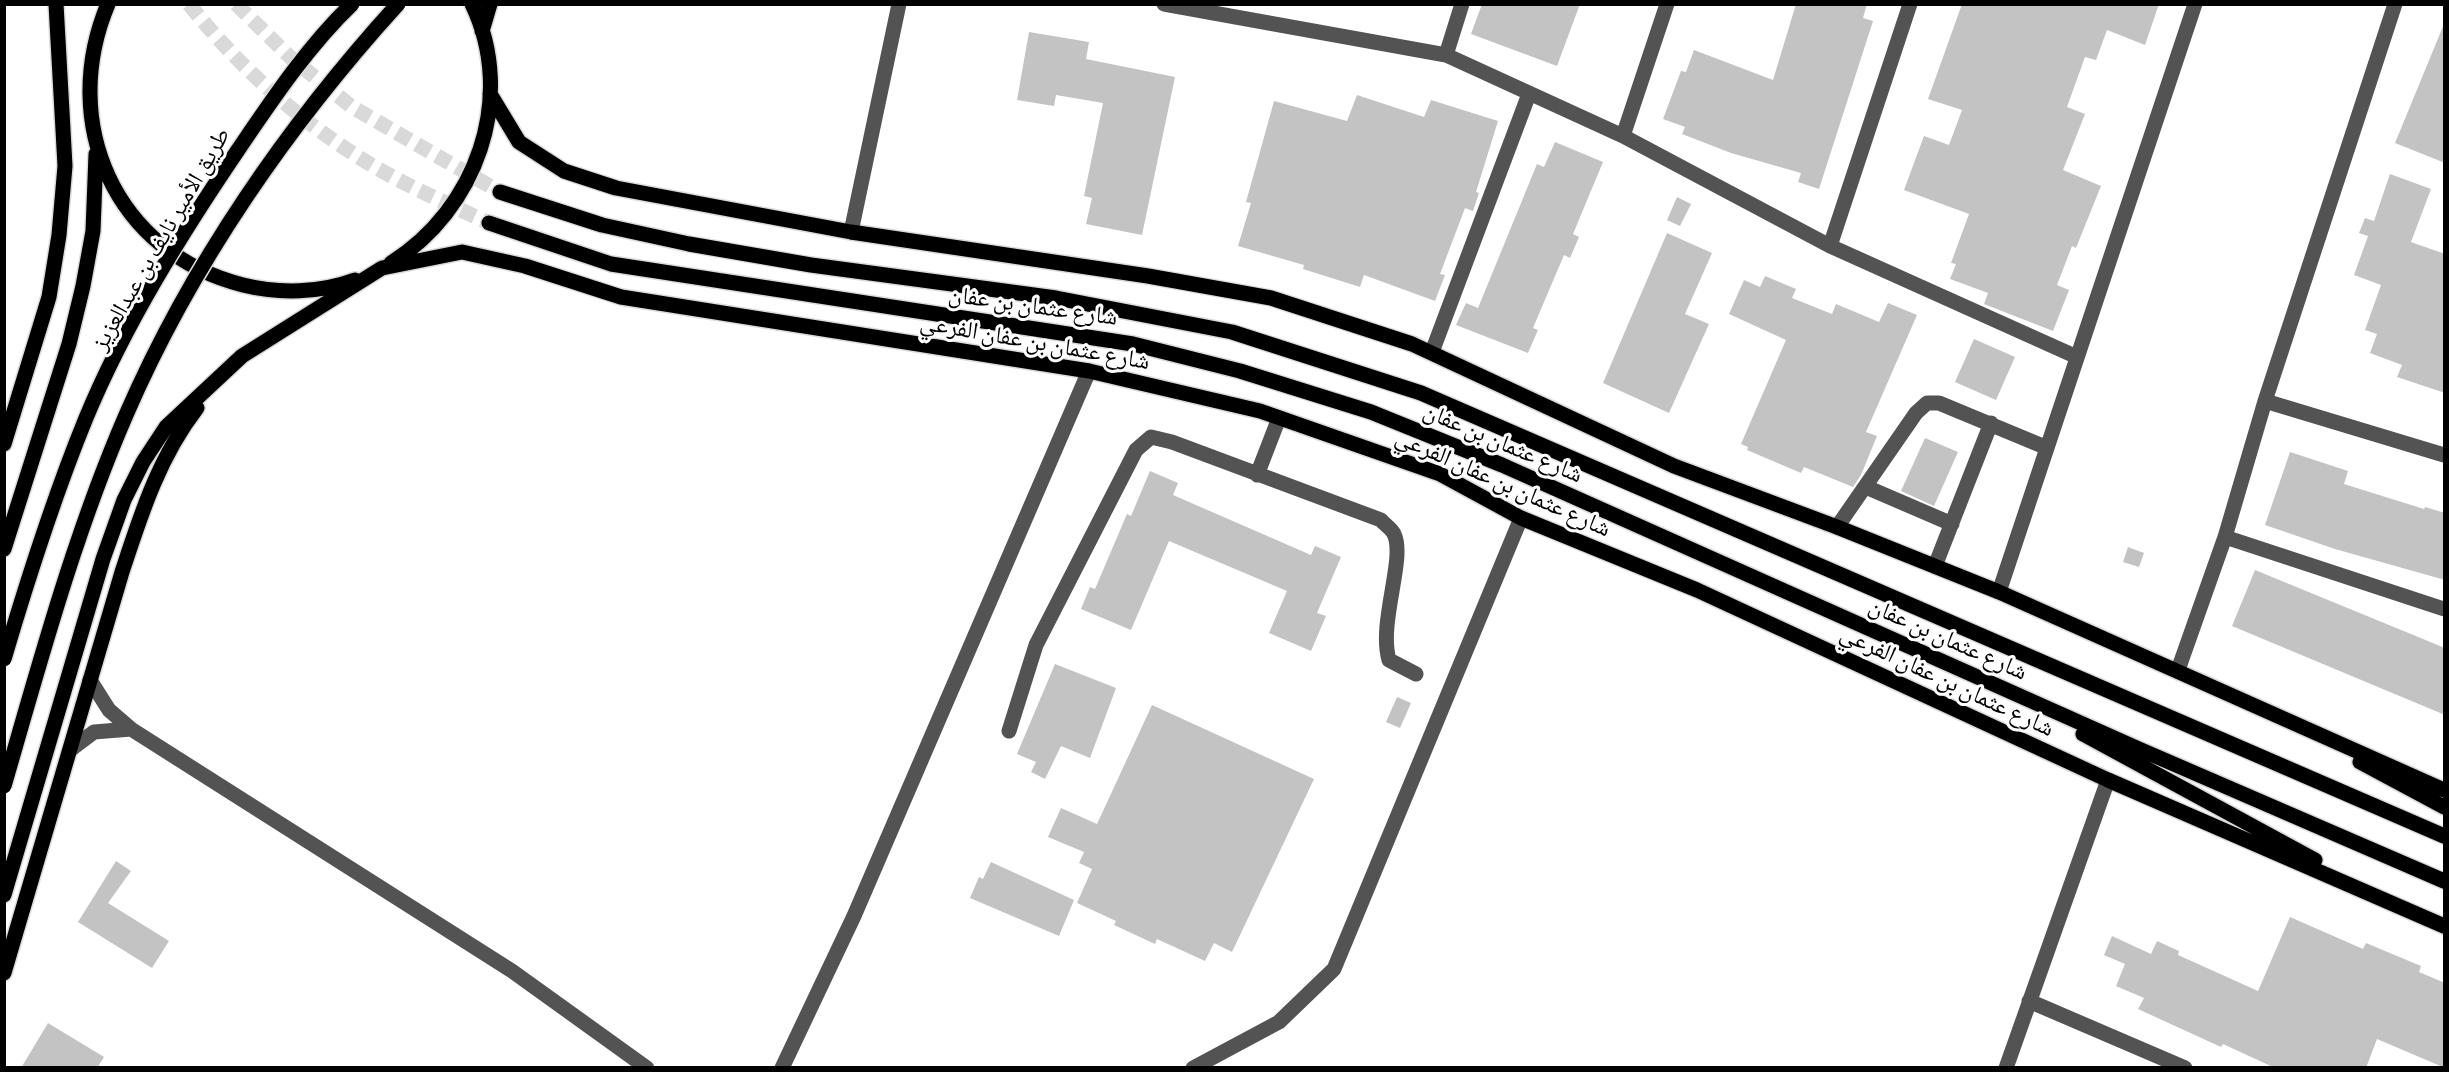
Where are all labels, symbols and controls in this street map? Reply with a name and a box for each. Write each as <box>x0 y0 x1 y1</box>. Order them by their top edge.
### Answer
street label: طريق الأمير نايف بن عبدالعزيز <box>85 122 237 356</box>
street label: شارع عثمان بن عفان <box>947 280 1119 332</box>
street label: شارع عثمان بن عفان الفرعي <box>918 308 1152 376</box>
street label: شارع عثمان بن عفان <box>1419 396 1587 490</box>
street label: شارع عثمان بن عفان الفرعي <box>1391 422 1615 544</box>
street label: شارع عثمان بن عفان <box>1864 591 2032 687</box>
street label: شارع عثمان بن عفان الفرعي <box>1835 619 2059 743</box>

